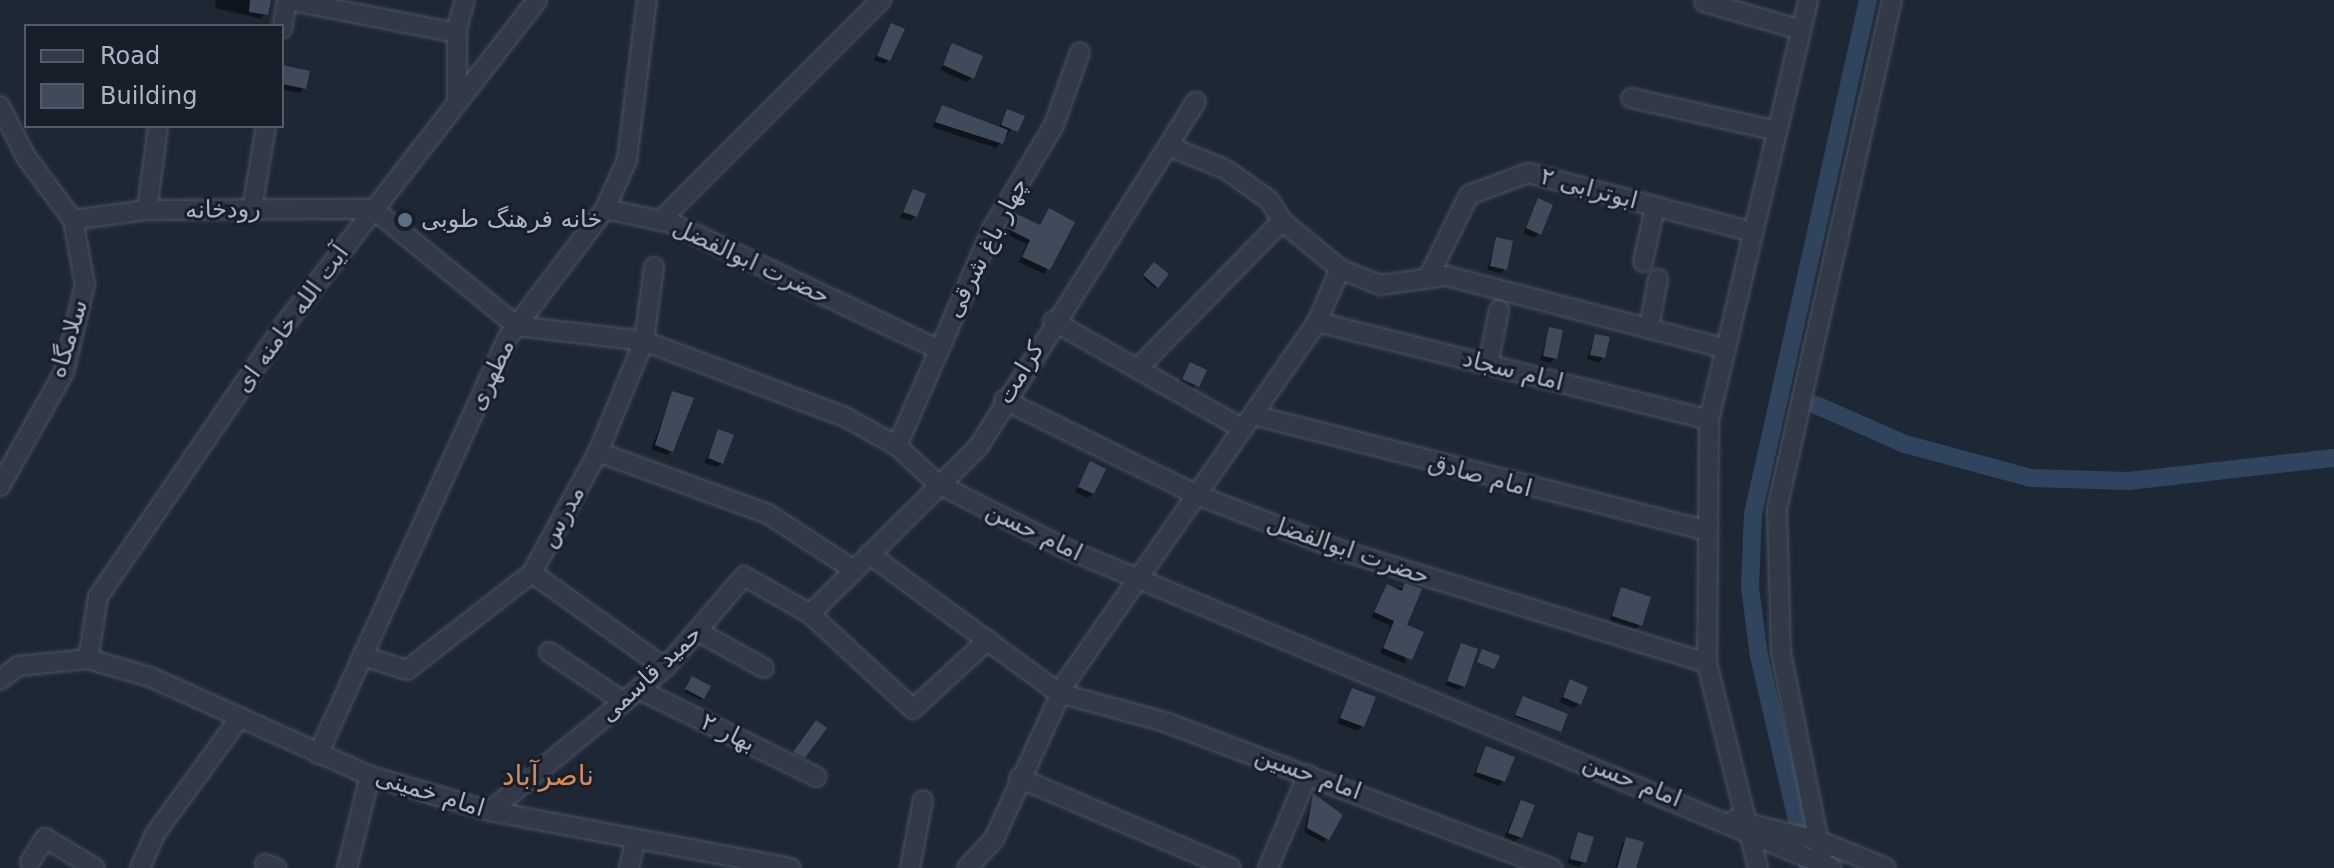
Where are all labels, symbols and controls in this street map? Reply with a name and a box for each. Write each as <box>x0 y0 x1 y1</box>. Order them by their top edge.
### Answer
legend <box>24 24 284 128</box>
text: Road <box>100 42 160 70</box>
text: Building <box>100 82 197 110</box>
street label: ابوترابی ۲ <box>1537 162 1641 216</box>
street label: چهار باغ شرقی <box>939 173 1035 323</box>
street label: رودخانه <box>185 195 261 225</box>
place label: خانه فرهنگ طوبی <box>421 206 602 234</box>
marker: خانه فرهنگ طوبی <box>396 211 414 229</box>
street label: حضرت ابوالفضل <box>668 213 834 311</box>
street label: آیت الله خامنه ای <box>229 240 355 398</box>
street label: سلامگاه <box>43 296 95 382</box>
street label: مطهری <box>462 335 522 415</box>
street label: کرامت <box>991 337 1051 409</box>
street label: امام سجاد <box>1460 345 1566 397</box>
street label: امام صادق <box>1425 448 1535 504</box>
street label: مدرس <box>534 481 592 553</box>
street label: امام حسن <box>981 496 1087 568</box>
street label: حضرت ابوالفضل <box>1263 509 1433 591</box>
street label: حمید قاسمی <box>594 619 708 729</box>
street label: بهار ۲ <box>696 708 760 758</box>
street label: امام حسین <box>1251 741 1365 807</box>
street label: امام حسن <box>1578 748 1686 814</box>
district label: ناصرآباد <box>502 759 594 793</box>
street label: امام خمینی <box>372 763 488 823</box>

